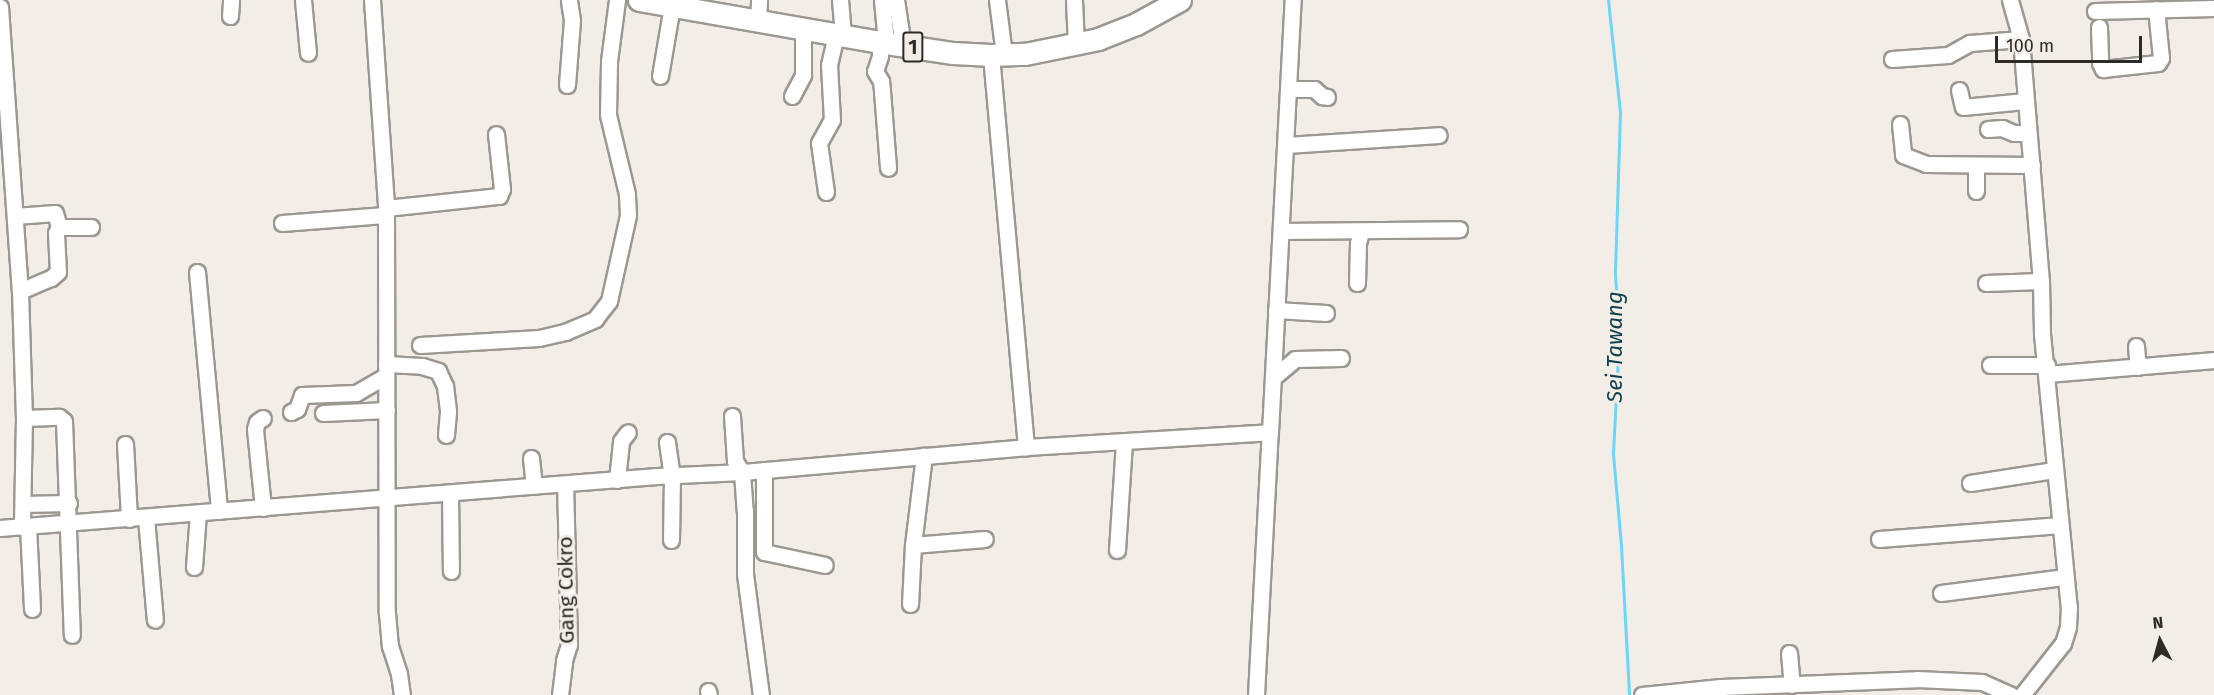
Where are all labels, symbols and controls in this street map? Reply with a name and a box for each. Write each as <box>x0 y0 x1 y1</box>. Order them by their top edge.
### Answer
scale bar <box>1998 24 2145 62</box>
road number: 1 <box>901 30 925 64</box>
text: 100 m <box>2006 35 2054 57</box>
water label: Sei Tawang <box>1602 291 1628 403</box>
street label: Gang Cokro <box>552 536 580 644</box>
north arrow <box>2130 611 2190 671</box>
text: N <box>2152 613 2164 633</box>

